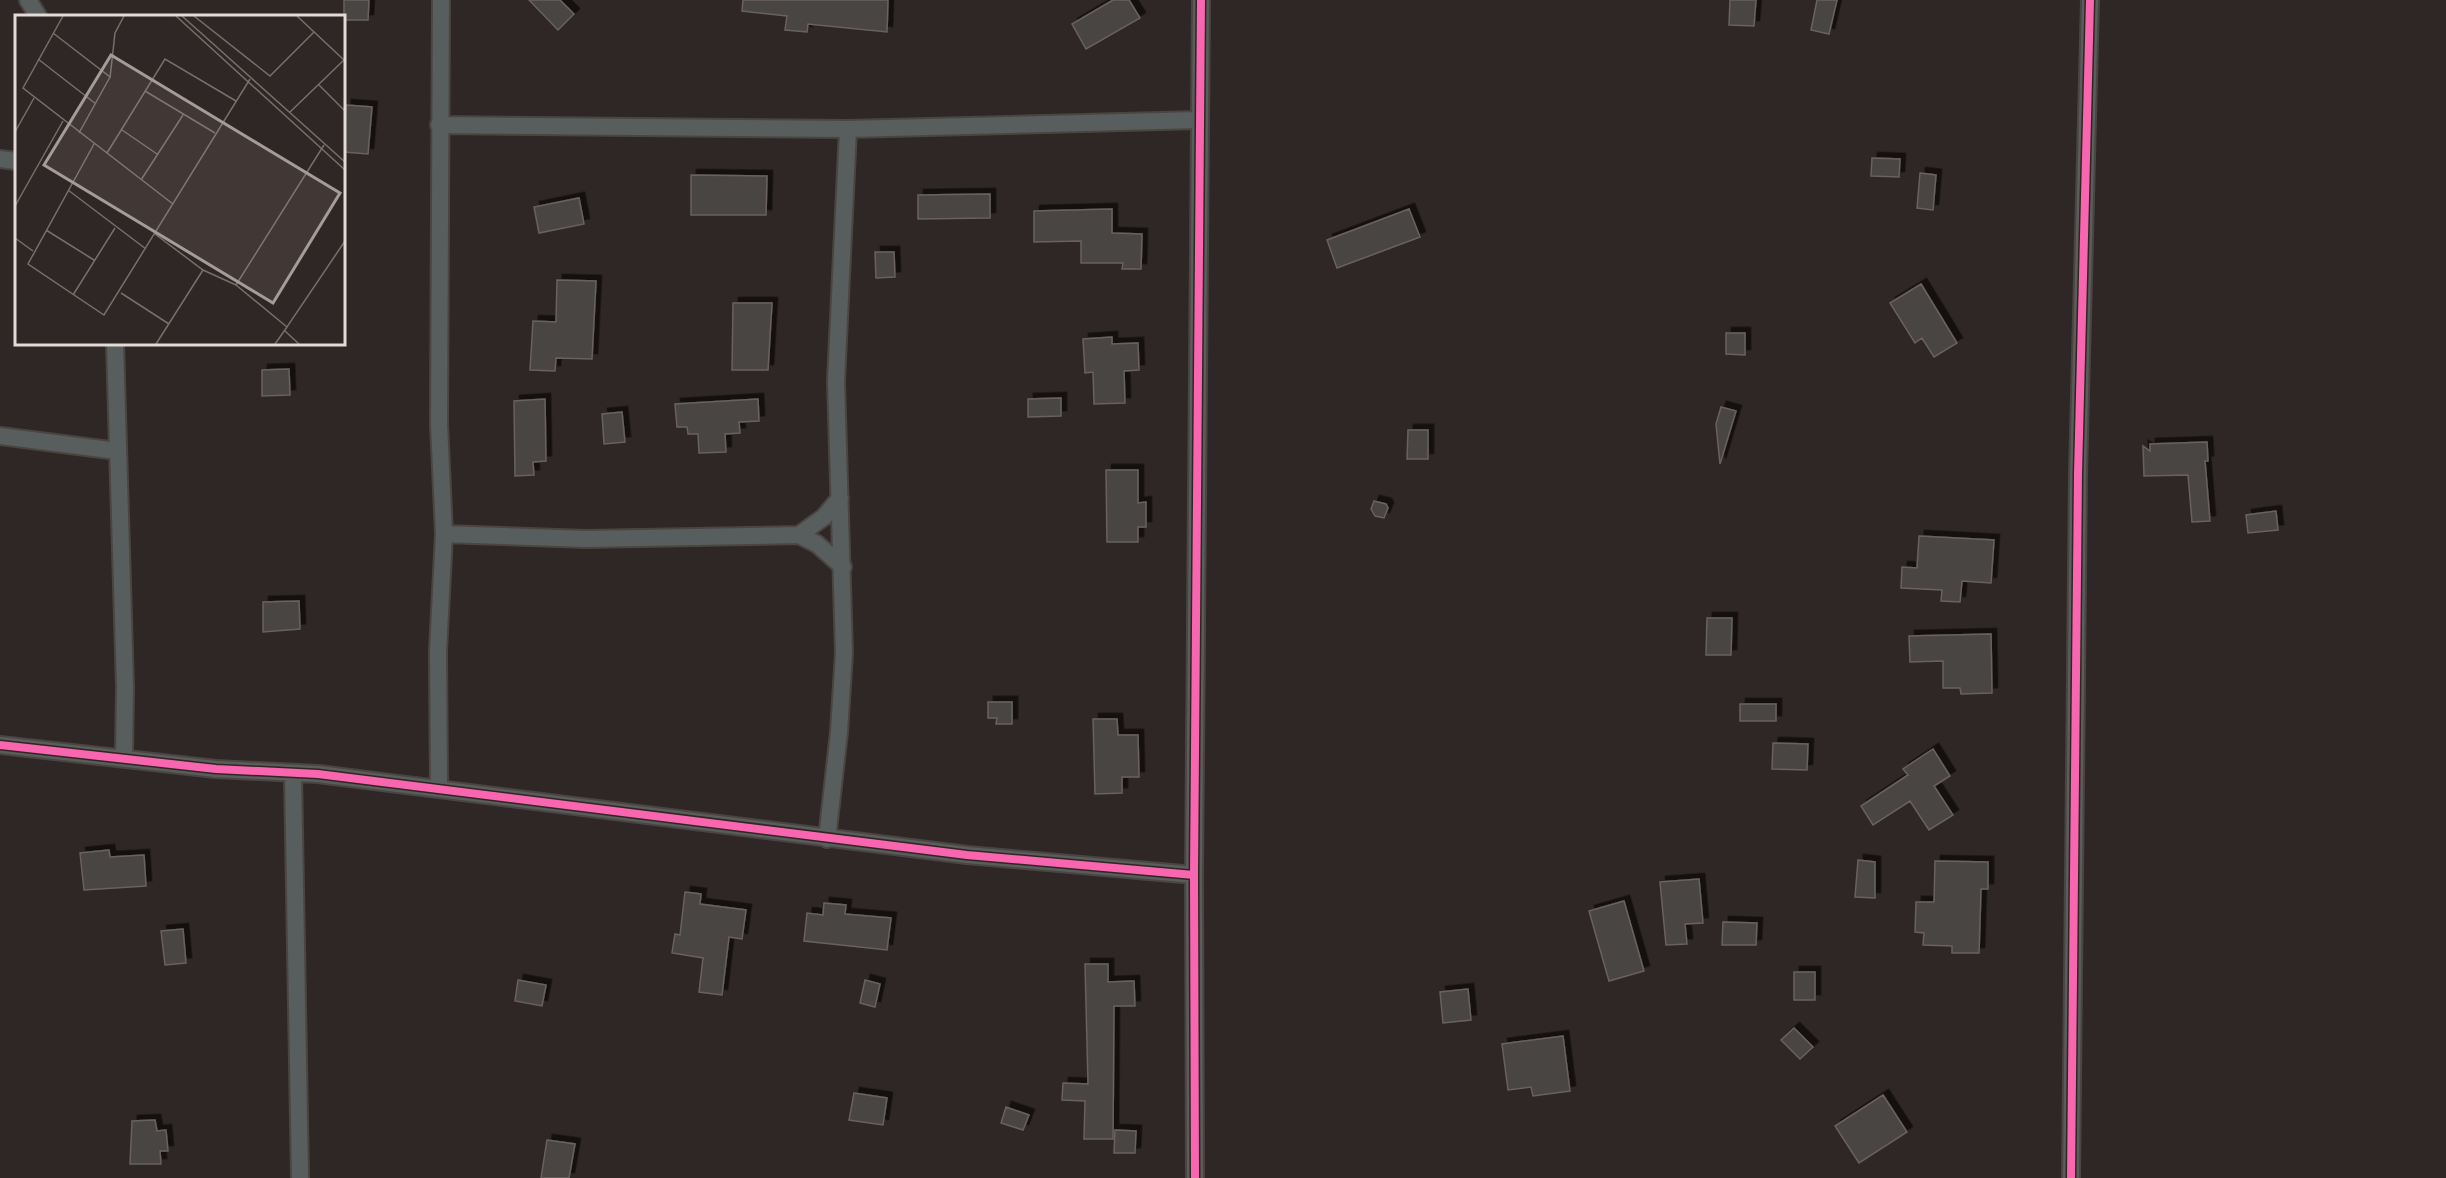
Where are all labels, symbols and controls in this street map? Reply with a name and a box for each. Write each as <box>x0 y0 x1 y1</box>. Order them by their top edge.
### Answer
inset map <box>15 15 345 345</box>

